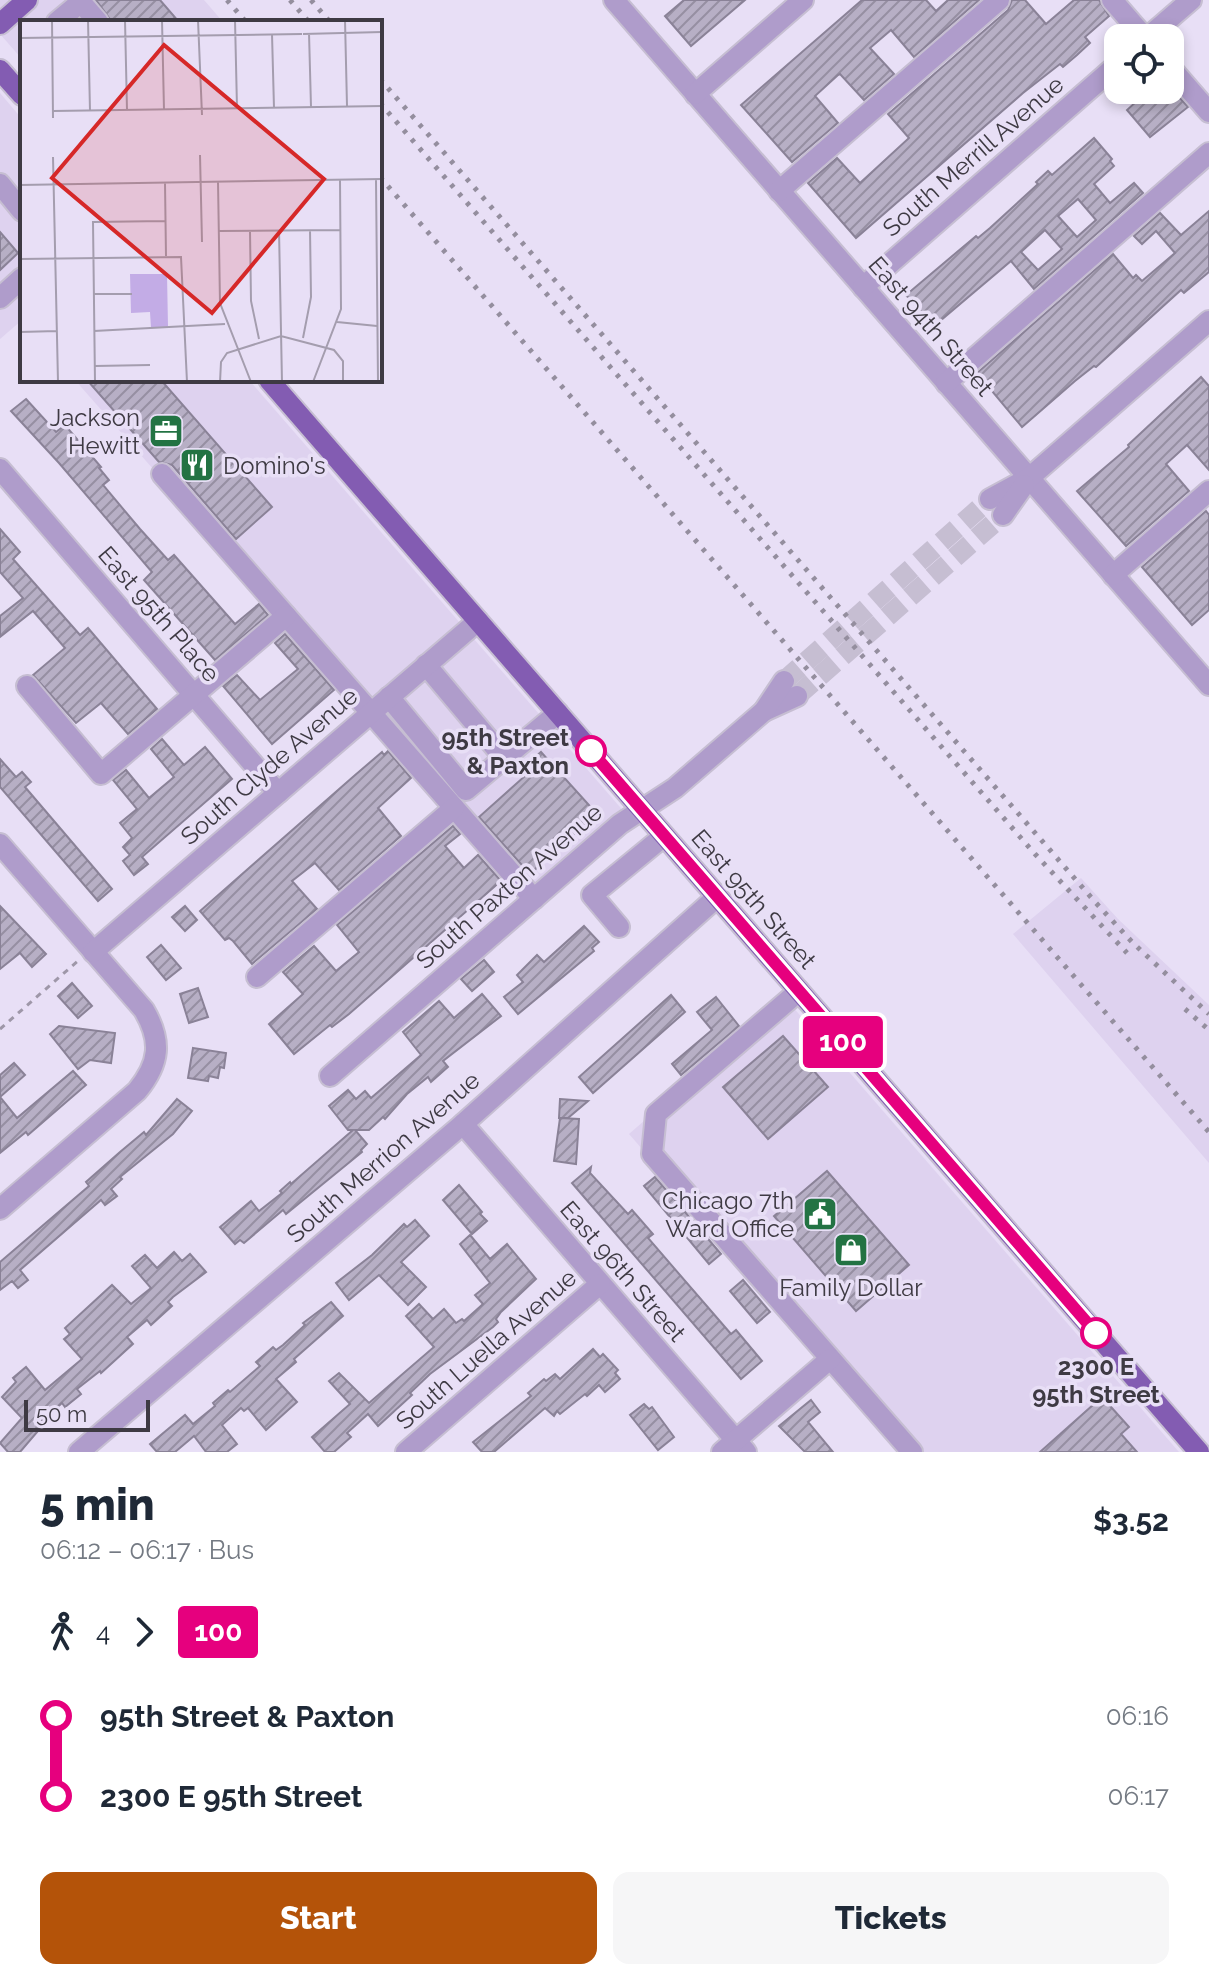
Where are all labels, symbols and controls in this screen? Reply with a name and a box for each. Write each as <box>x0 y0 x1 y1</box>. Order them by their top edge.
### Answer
inset map <box>20 20 382 382</box>
map controls <box>1104 24 1184 104</box>
button: locate <box>1104 24 1184 104</box>
street label: South Merrill Avenue <box>877 70 1069 242</box>
street label: East 94th Street <box>863 250 999 402</box>
place label: Jackson Hewitt <box>50 403 140 460</box>
office icon: Jackson Hewitt <box>147 412 185 450</box>
restaurant icon: Domino's <box>178 446 216 484</box>
place label: Domino's <box>223 451 326 480</box>
street label: East 95th Place <box>92 540 226 688</box>
street label: South Clyde Avenue <box>175 681 363 851</box>
place label: 95th Street & Paxton <box>441 723 569 780</box>
marker: 95th Street & Paxton <box>576 736 606 766</box>
street label: South Paxton Avenue <box>410 797 608 975</box>
street label: East 95th Street <box>686 823 822 975</box>
line badge: 100 <box>797 1016 889 1068</box>
text: 100 <box>819 1025 867 1058</box>
street label: South Merrion Avenue <box>281 1065 485 1249</box>
place label: Chicago 7th Ward Office <box>662 1186 794 1243</box>
street label: East 96th Street <box>554 1195 692 1347</box>
public building icon: Chicago 7th Ward Office <box>801 1195 839 1233</box>
shop icon: Family Dollar <box>832 1231 870 1269</box>
street label: South Luella Avenue <box>390 1263 582 1435</box>
place label: Family Dollar <box>779 1273 923 1302</box>
marker: 2300 E 95th Street <box>1081 1318 1111 1348</box>
place label: 2300 E 95th Street <box>1032 1352 1160 1409</box>
scale bar <box>24 1396 150 1432</box>
text: 50 m <box>36 1401 87 1427</box>
text: 5 min <box>40 1479 155 1530</box>
text: $3.52 <box>1093 1503 1169 1538</box>
text: 06:12 – 06:17 · Bus <box>40 1535 254 1565</box>
icon: walk <box>40 1610 84 1654</box>
icon: forward <box>122 1610 166 1654</box>
text: 100 <box>194 1615 242 1648</box>
text: 4 <box>96 1617 110 1647</box>
text: 95th Street & Paxton <box>100 1699 394 1734</box>
text: 06:16 <box>1106 1701 1169 1731</box>
text: 2300 E 95th Street <box>100 1779 362 1814</box>
text: 06:17 <box>1108 1781 1169 1811</box>
button: Start <box>40 1872 597 1964</box>
button: Tickets <box>613 1872 1169 1964</box>

